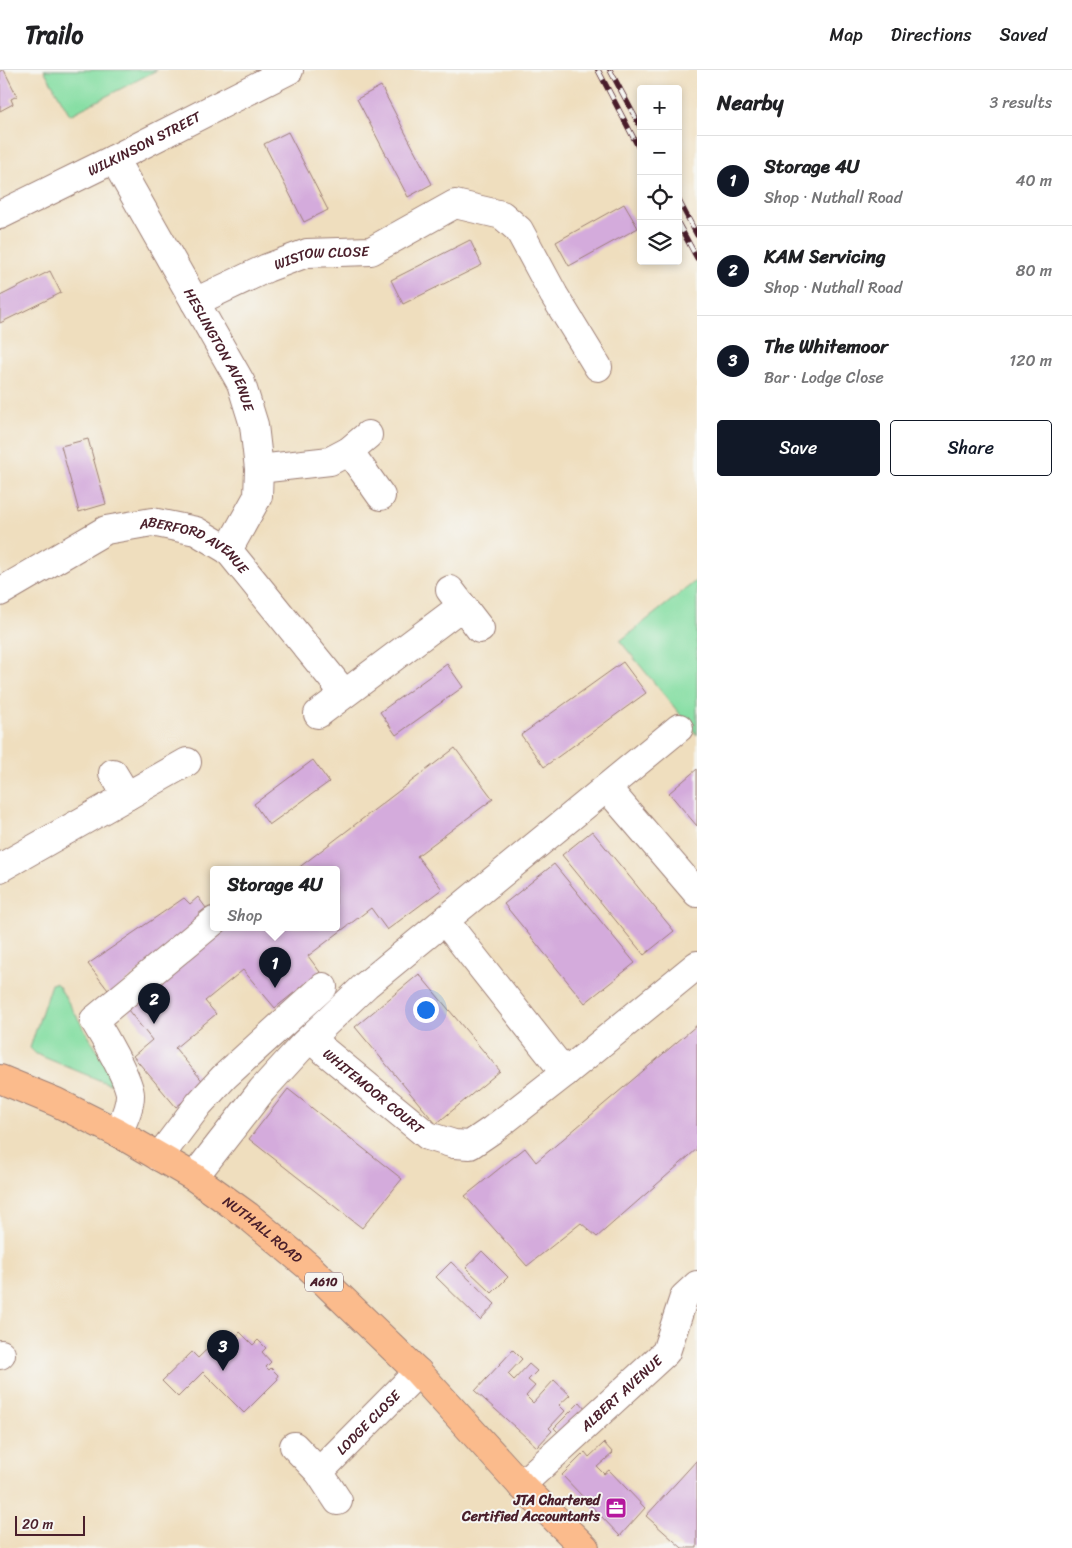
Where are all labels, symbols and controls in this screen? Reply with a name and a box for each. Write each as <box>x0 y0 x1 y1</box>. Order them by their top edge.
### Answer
text: Trailo <box>25 14 83 56</box>
text: Map <box>830 19 863 51</box>
text: Directions <box>891 19 972 51</box>
text: Saved <box>1000 19 1047 51</box>
text: Nearby <box>717 84 783 122</box>
map controls <box>637 85 682 265</box>
button: + <box>637 85 682 130</box>
text: 3 results <box>989 88 1052 117</box>
street label: WILKINSON STREET <box>83 104 207 183</box>
button: − <box>637 130 682 175</box>
text: Storage 4U <box>764 150 859 183</box>
text: 1 <box>730 166 736 195</box>
text: 40 m <box>1015 166 1052 195</box>
button: locate <box>637 175 682 220</box>
text: Shop · Nuthall Road <box>764 183 902 212</box>
button: layers <box>637 220 682 265</box>
street label: WISTOW CLOSE <box>270 239 370 277</box>
text: KAM Servicing <box>764 240 886 273</box>
text: 2 <box>728 256 738 285</box>
text: 80 m <box>1016 256 1052 285</box>
text: Shop · Nuthall Road <box>764 273 902 302</box>
street label: HESLINGTON AVENUE <box>176 283 261 416</box>
text: The Whitemoor <box>764 330 888 363</box>
text: 3 <box>729 346 737 375</box>
text: 120 m <box>1009 346 1052 375</box>
text: Bar · Lodge Close <box>764 363 884 392</box>
button: Save <box>717 420 880 476</box>
button: Share <box>890 420 1052 476</box>
street label: ABERFORD AVENUE <box>136 509 256 581</box>
popup <box>210 866 340 931</box>
text: Storage 4U <box>227 868 323 901</box>
text: Shop <box>227 901 262 930</box>
pin: 1 <box>259 947 291 988</box>
pin: 2 <box>138 983 170 1024</box>
your location <box>413 997 439 1023</box>
street label: WHITEMOOR COURT <box>317 1042 430 1142</box>
street label: NUTHALL ROAD <box>217 1189 309 1270</box>
road number: A610 <box>305 1272 343 1292</box>
pin: 3 <box>207 1330 239 1371</box>
street label: ALBERT AVENUE <box>574 1348 669 1439</box>
street label: LODGE CLOSE <box>330 1383 408 1461</box>
place label: JTA Chartered Certified Accountants <box>461 1488 602 1529</box>
office icon: JTA Chartered Certified Accountants <box>604 1496 628 1520</box>
text: 20 m <box>22 1512 53 1537</box>
scale bar <box>15 1513 85 1536</box>

